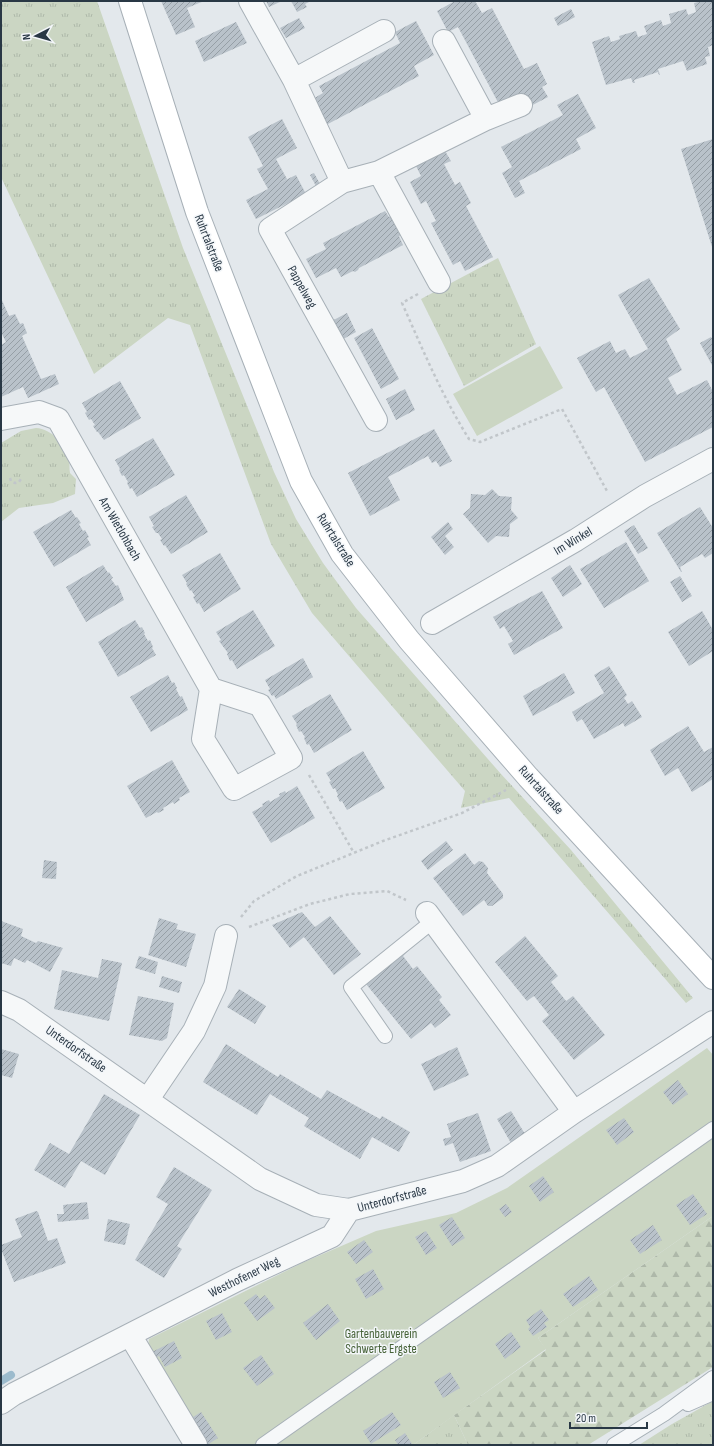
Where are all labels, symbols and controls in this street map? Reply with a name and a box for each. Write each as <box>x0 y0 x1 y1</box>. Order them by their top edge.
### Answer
north arrow <box>16 16 56 56</box>
text: N <box>20 33 33 41</box>
street label: Ruhrtalstraße <box>191 212 227 274</box>
street label: Pappelweg <box>284 263 320 311</box>
street label: Am Wietlohbach <box>95 493 145 564</box>
street label: Ruhrtalstraße <box>313 510 359 570</box>
street label: Im Winkel <box>551 523 595 559</box>
street label: Ruhrtalstraße <box>515 762 567 818</box>
street label: Unterdorfstraße <box>42 1022 110 1076</box>
street label: Unterdorfstraße <box>356 1182 428 1216</box>
street label: Westhofener Weg <box>206 1253 282 1301</box>
park label: Gartenbauverein Schwerte Ergste <box>345 1326 417 1357</box>
scale bar <box>570 1404 647 1430</box>
text: 20 m <box>576 1411 596 1426</box>

